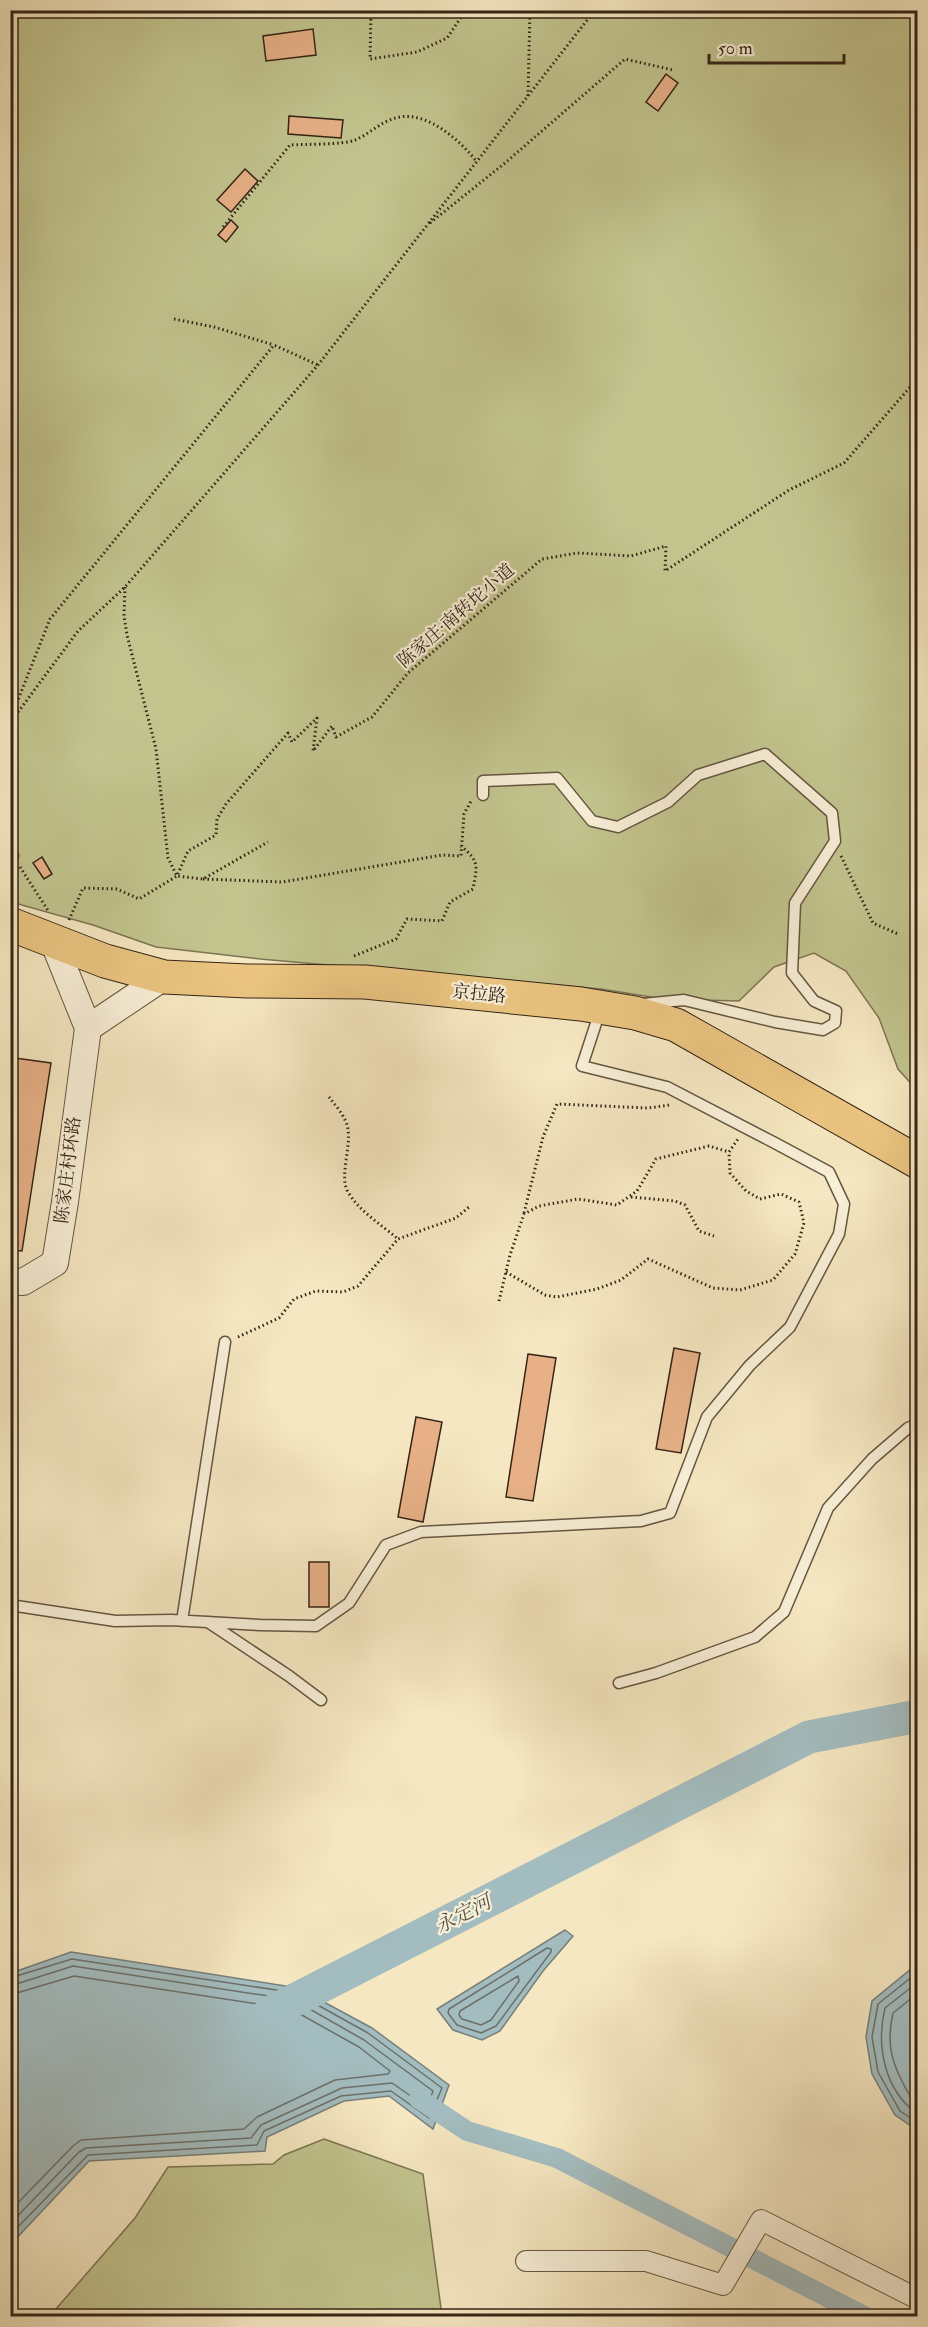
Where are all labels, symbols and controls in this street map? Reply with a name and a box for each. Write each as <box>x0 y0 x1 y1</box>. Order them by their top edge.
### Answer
scale bar <box>709 27 844 65</box>
text: 50 m <box>718 37 753 60</box>
street label: 陈家庄·南转坨小道 <box>393 559 519 673</box>
street label: 京拉路 <box>451 980 507 1008</box>
street label: 陈家庄村环路 <box>50 1115 86 1225</box>
water label: 永定河 <box>431 1888 498 1939</box>

